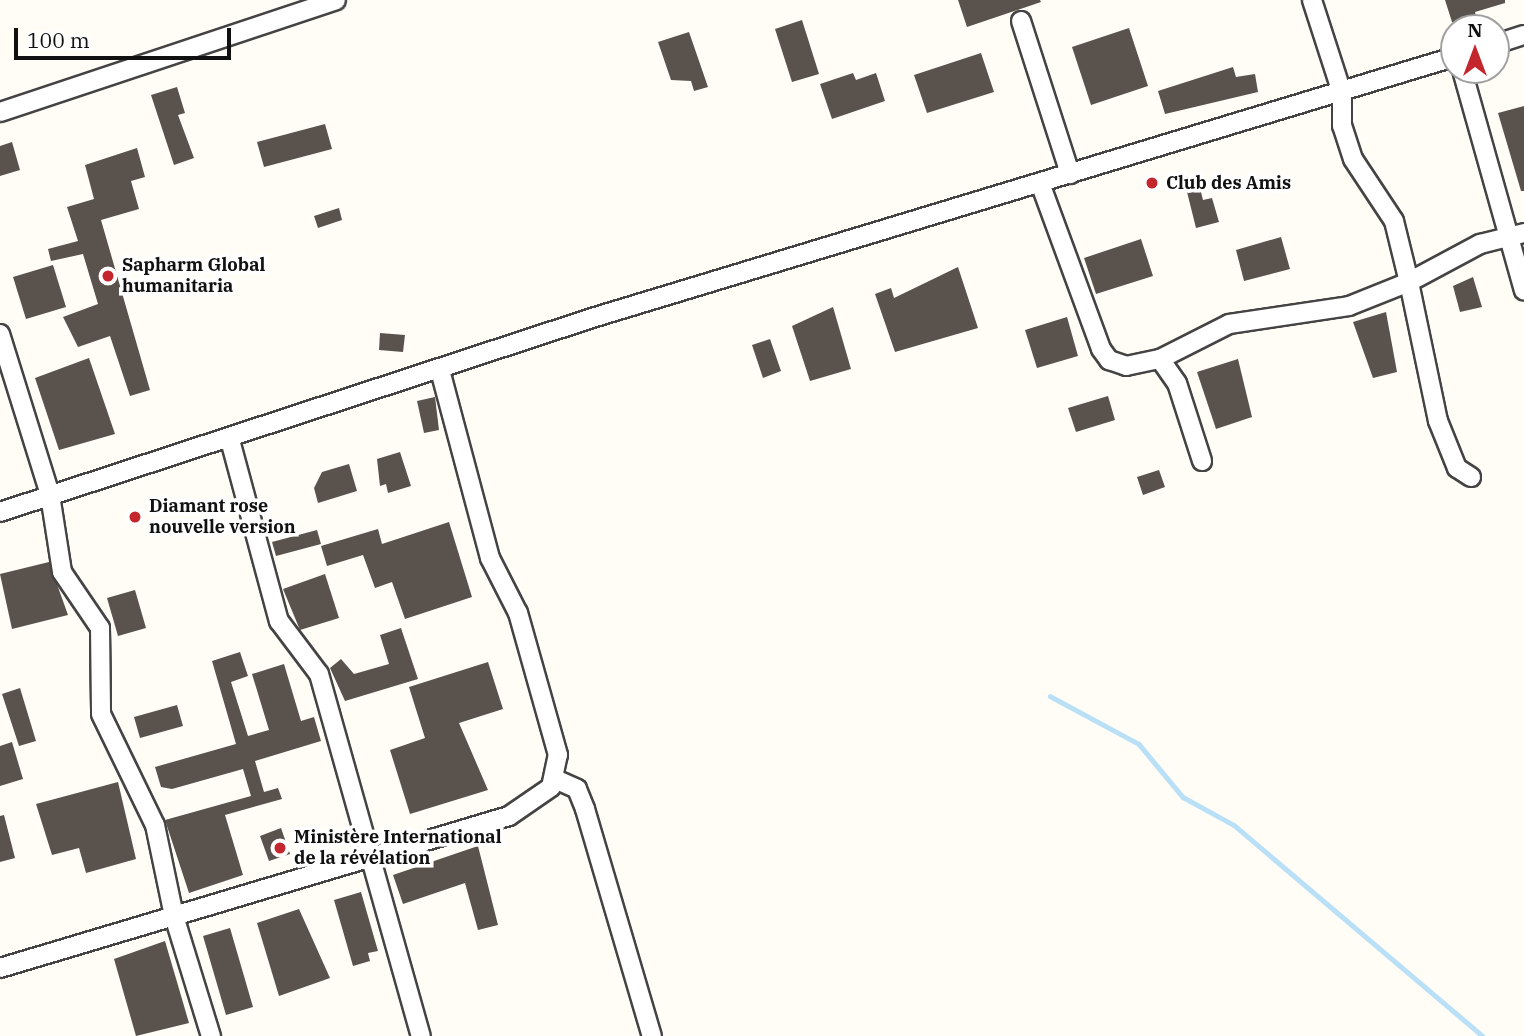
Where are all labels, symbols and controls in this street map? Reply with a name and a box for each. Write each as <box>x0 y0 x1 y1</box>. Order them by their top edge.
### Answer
scale bar <box>18 14 234 58</box>
north arrow <box>1440 14 1510 84</box>
text: N <box>1467 18 1483 42</box>
text: 100 m <box>27 26 90 54</box>
place label: Club des Amis <box>1166 172 1291 194</box>
marker: Club des Amis <box>1144 175 1160 191</box>
place label: Sapharm Global humanitaria <box>122 255 265 298</box>
marker: Sapharm Global humanitaria <box>100 268 116 284</box>
place label: Diamant rose nouvelle version <box>149 496 296 538</box>
marker: Diamant rose nouvelle version <box>127 509 143 525</box>
place label: Ministère International de la révélation <box>294 827 502 870</box>
marker: Ministère International de la révélation <box>272 840 288 856</box>

